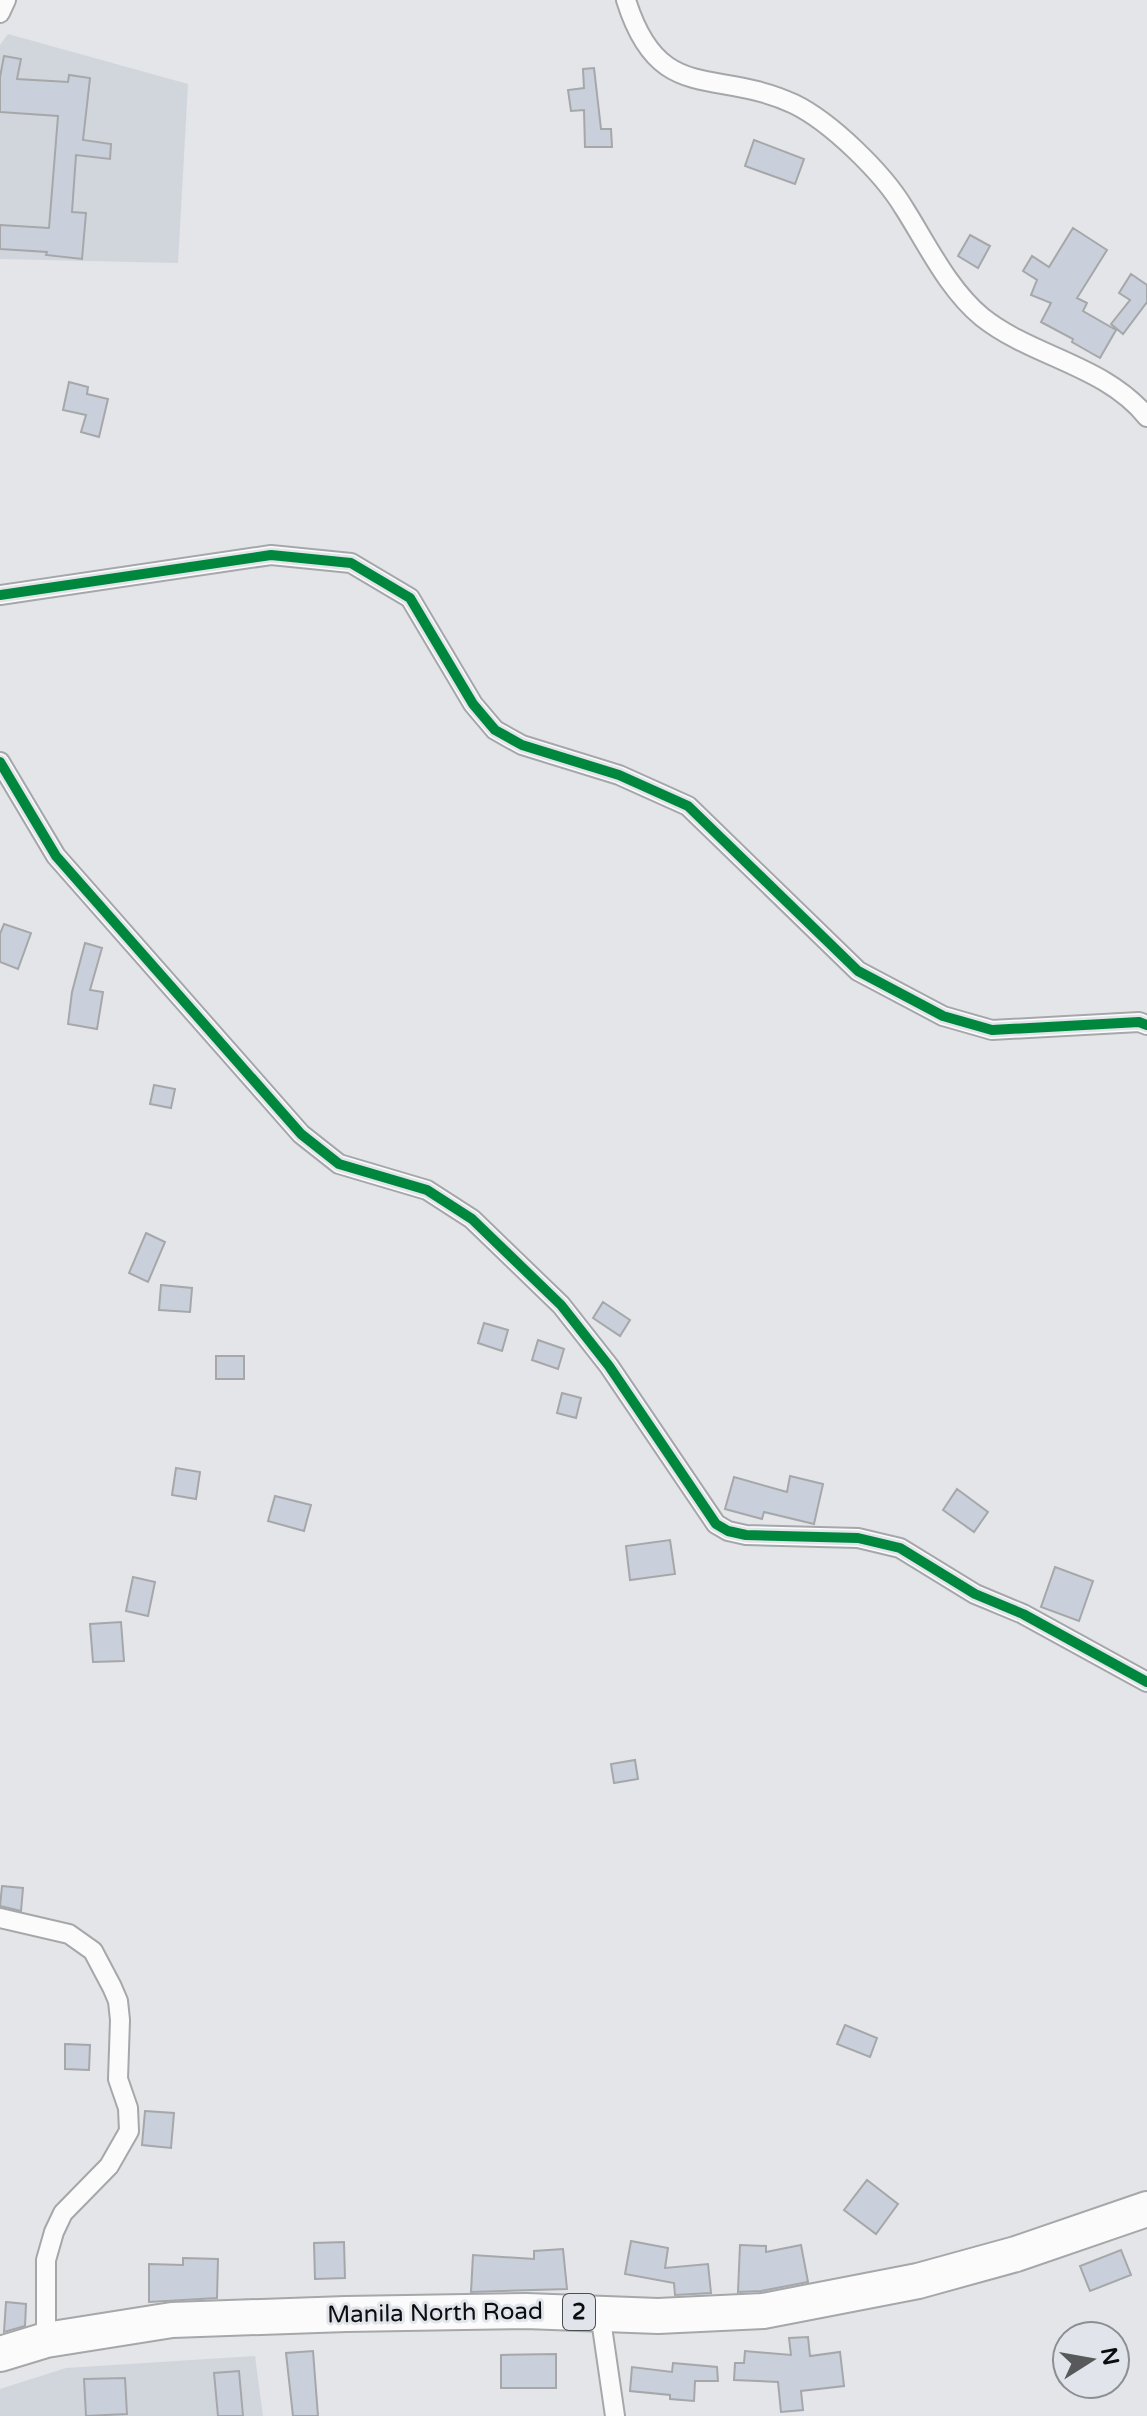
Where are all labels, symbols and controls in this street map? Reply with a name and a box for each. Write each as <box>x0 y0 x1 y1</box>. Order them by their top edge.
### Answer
road number: 2 <box>563 2294 595 2330</box>
street label: Manila North Road <box>327 2297 543 2329</box>
north arrow <box>1051 2320 1131 2400</box>
text: N <box>1095 2345 1124 2368</box>

